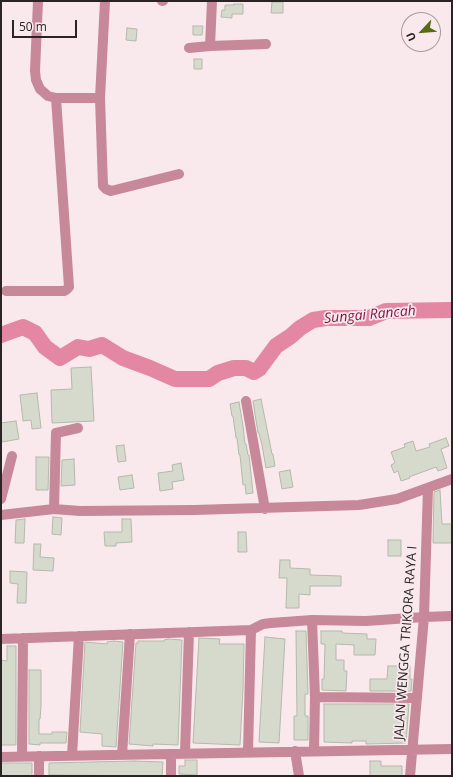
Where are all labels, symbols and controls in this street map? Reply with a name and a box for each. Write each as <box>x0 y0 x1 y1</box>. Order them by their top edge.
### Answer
scale bar <box>14 12 79 38</box>
north arrow <box>401 12 441 52</box>
text: 50 m <box>19 18 47 35</box>
text: U <box>402 30 419 44</box>
water label: Sungai Rancah <box>324 303 416 327</box>
street label: JALAN WENGGA TRIKORA RAYA I <box>391 545 421 741</box>

